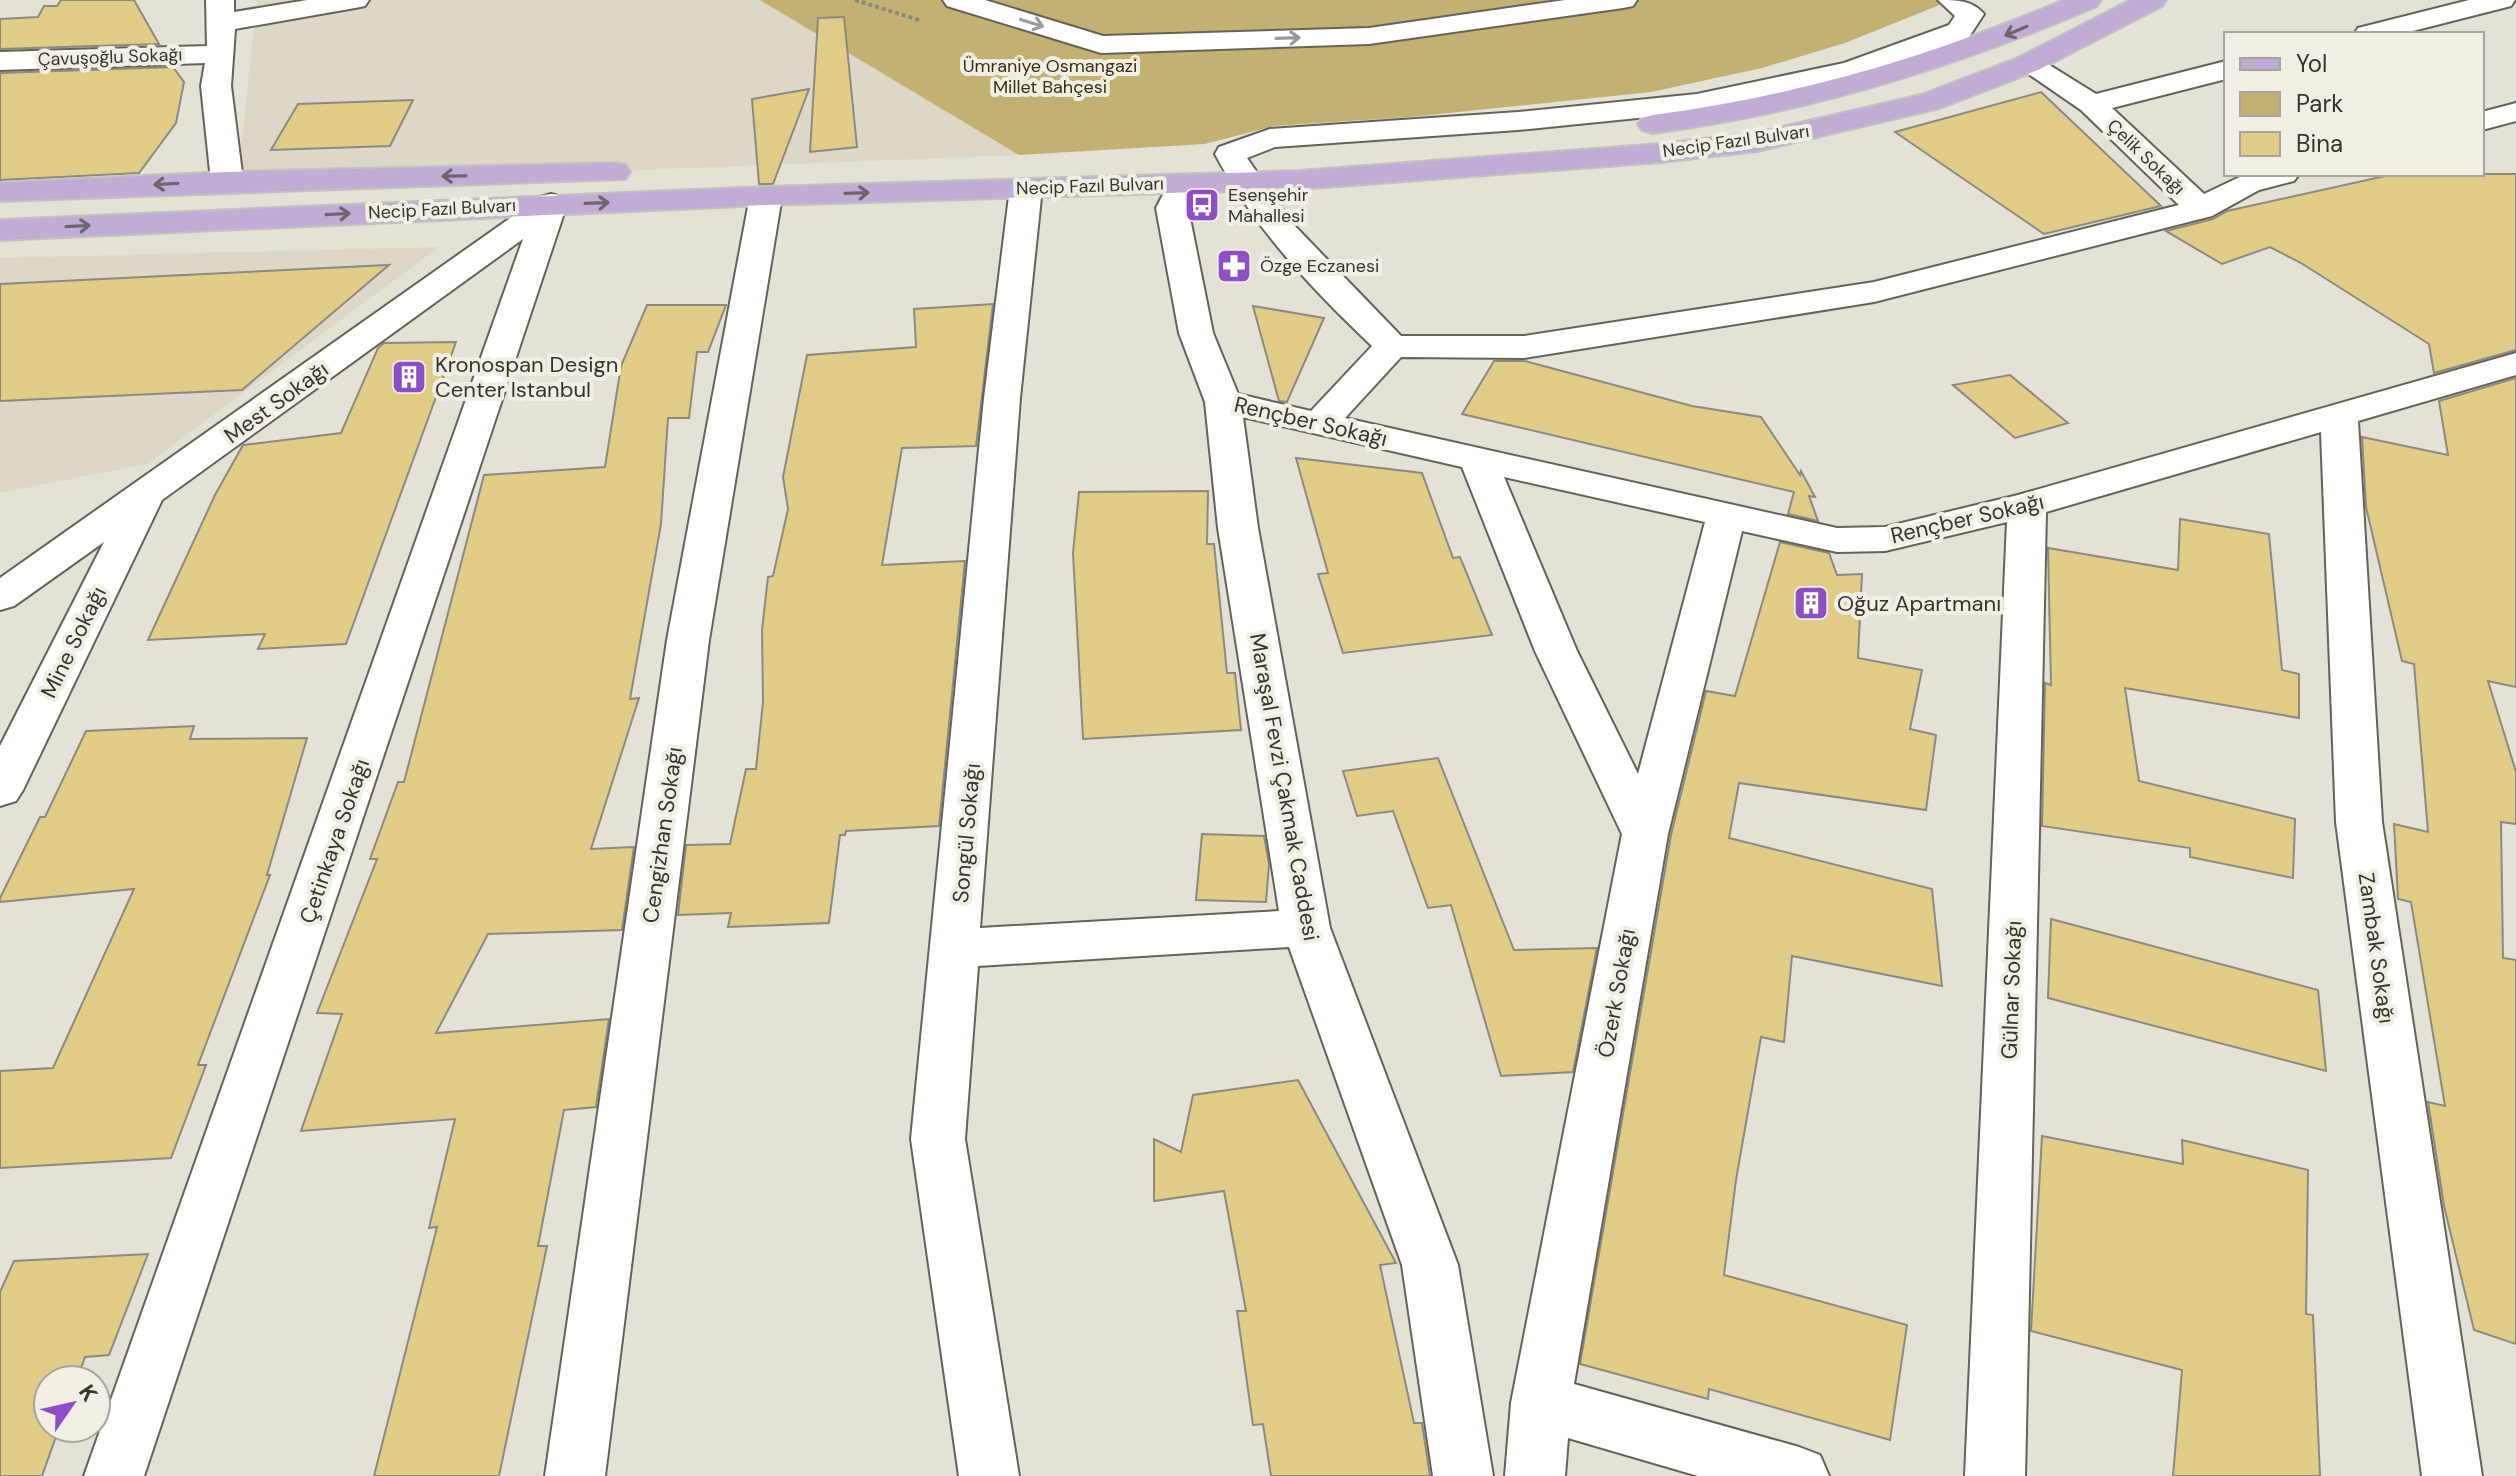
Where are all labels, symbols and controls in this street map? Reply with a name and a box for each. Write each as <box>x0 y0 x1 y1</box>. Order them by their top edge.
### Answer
one-way arrow <box>1018 16 1044 31</box>
one-way arrow <box>2004 24 2028 39</box>
one-way arrow <box>1274 31 1301 46</box>
legend <box>2224 32 2484 176</box>
street label: Çavuşoğlu Sokağı <box>37 42 183 72</box>
text: Yol <box>2296 48 2327 79</box>
park label: Ümraniye Osmangazi Millet Bahçesi <box>963 54 1137 99</box>
text: Park <box>2296 88 2343 119</box>
street label: Çelik Sokağı <box>2102 114 2190 200</box>
street label: Necip Fazıl Bulvarı <box>1661 119 1811 163</box>
text: Bina <box>2296 128 2343 159</box>
one-way arrow <box>441 168 468 184</box>
street label: Necip Fazıl Bulvarı <box>1016 171 1164 201</box>
one-way arrow <box>153 177 180 192</box>
place label: Esenşehir Mahallesi <box>1228 183 1309 228</box>
one-way arrow <box>843 185 870 201</box>
bus stop icon: Esenşehir Mahallesi <box>1183 186 1221 224</box>
street label: Necip Fazıl Bulvarı <box>368 193 516 225</box>
one-way arrow <box>583 195 610 210</box>
one-way arrow <box>324 207 351 222</box>
one-way arrow <box>64 219 91 234</box>
pharmacy icon: Özge Eczanesi <box>1215 247 1253 285</box>
place label: Özge Eczanesi <box>1260 254 1379 278</box>
place label: Kronospan Design Center Istanbul <box>435 350 618 404</box>
street label: Mest Sokağı <box>218 355 334 450</box>
building icon: Kronospan Design Center Istanbul <box>390 358 428 396</box>
street label: Rençber Sokağı <box>1231 390 1390 453</box>
street label: Rençber Sokağı <box>1888 487 2047 550</box>
street label: Mine Sokağı <box>34 582 113 703</box>
building icon: Oğuz Apartmanı <box>1792 584 1830 622</box>
place label: Oğuz Apartmanı <box>1837 589 2001 618</box>
street label: Maraşal Fevzi Çakmak Caddesi <box>1243 631 1326 943</box>
street label: Cengizhan Sokağı <box>636 745 689 925</box>
street label: Çetinkaya Sokağı <box>293 755 376 927</box>
street label: Songül Sokağı <box>946 762 987 904</box>
street label: Zambak Sokağı <box>2352 871 2401 1025</box>
street label: Gülnar Sokağı <box>1995 920 2028 1060</box>
street label: Özerk Sokağı <box>1591 926 1642 1060</box>
north arrow <box>32 1364 112 1444</box>
text: K <box>72 1379 104 1407</box>

